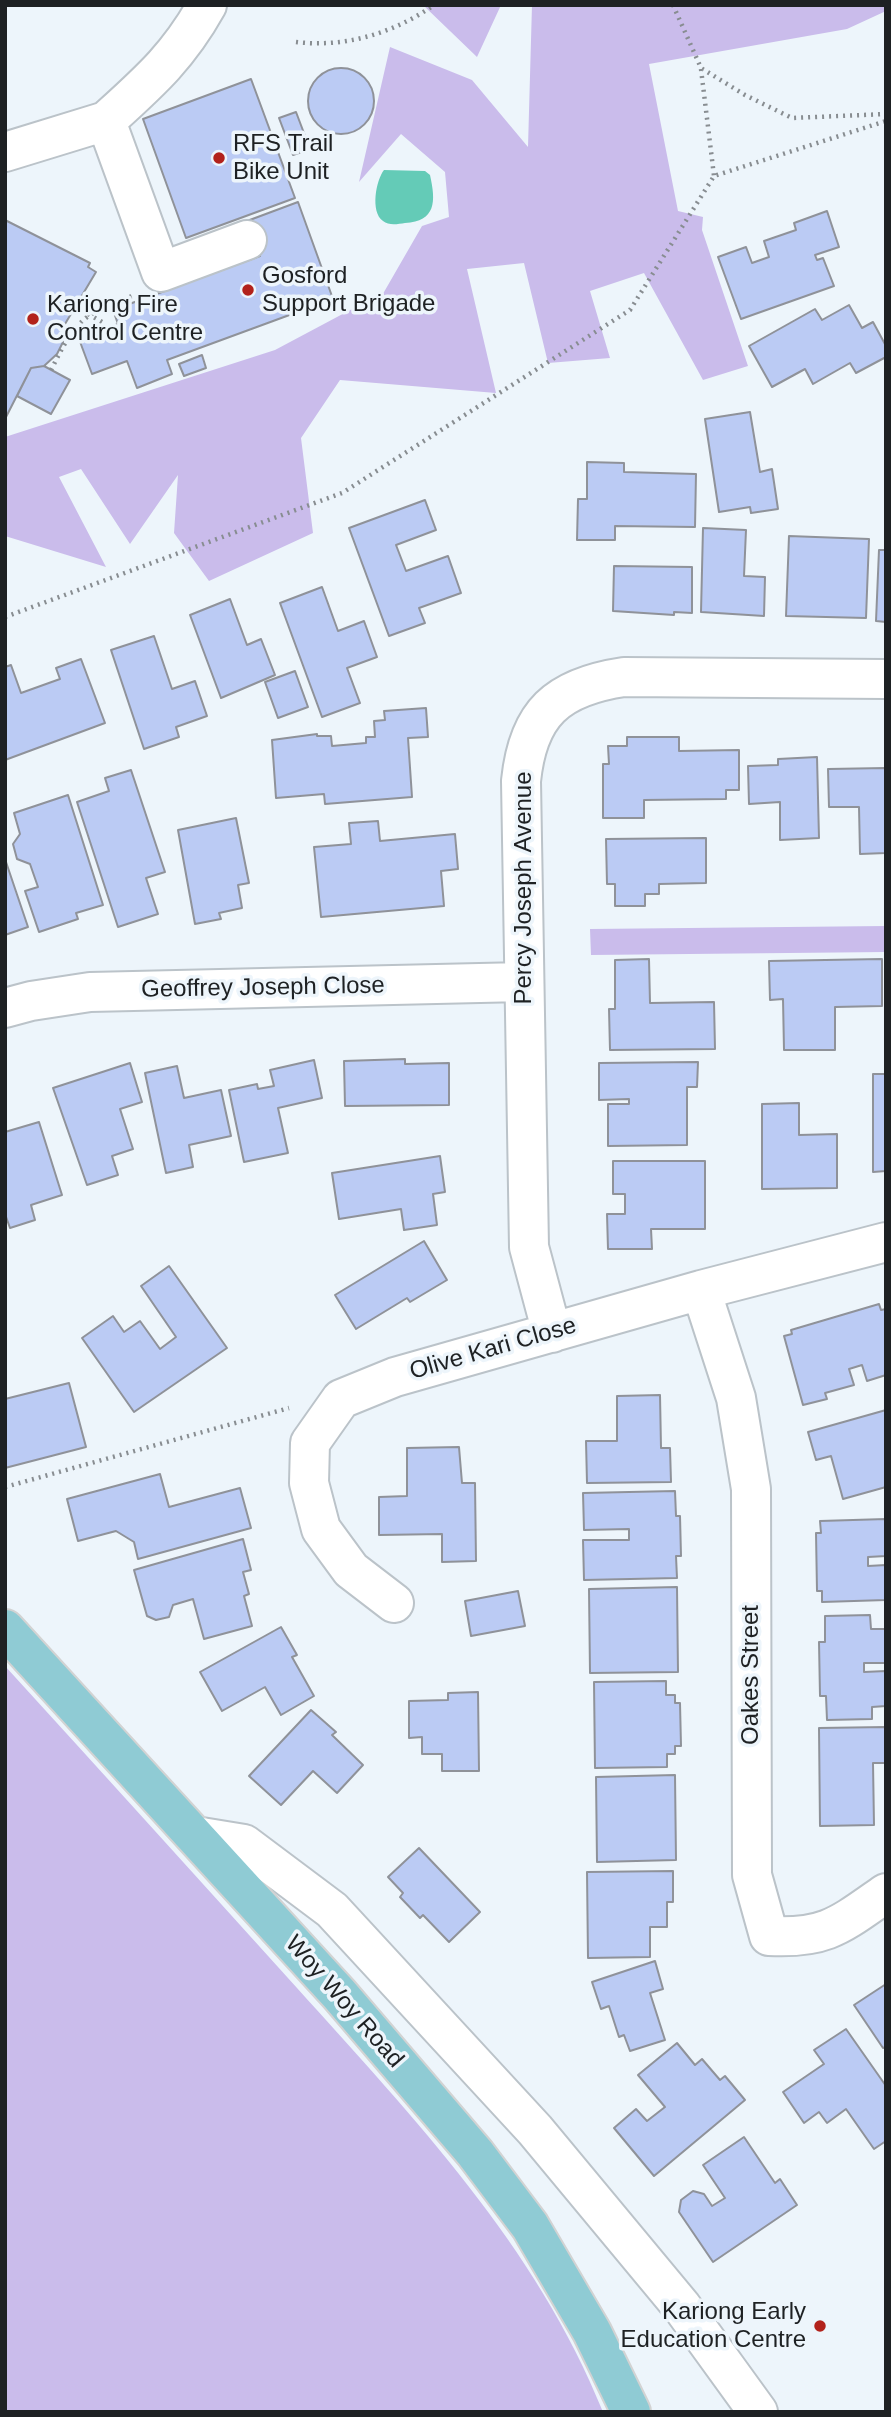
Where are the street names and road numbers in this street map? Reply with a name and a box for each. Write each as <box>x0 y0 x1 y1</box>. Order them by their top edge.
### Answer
street label: Percy Joseph Avenue <box>510 771 538 1005</box>
street label: Geoffrey Joseph Close <box>141 971 385 1005</box>
street label: Olive Kari Close <box>406 1311 580 1387</box>
street label: Oakes Street <box>737 1605 765 1745</box>
street label: Woy Woy Road <box>279 1930 409 2074</box>

